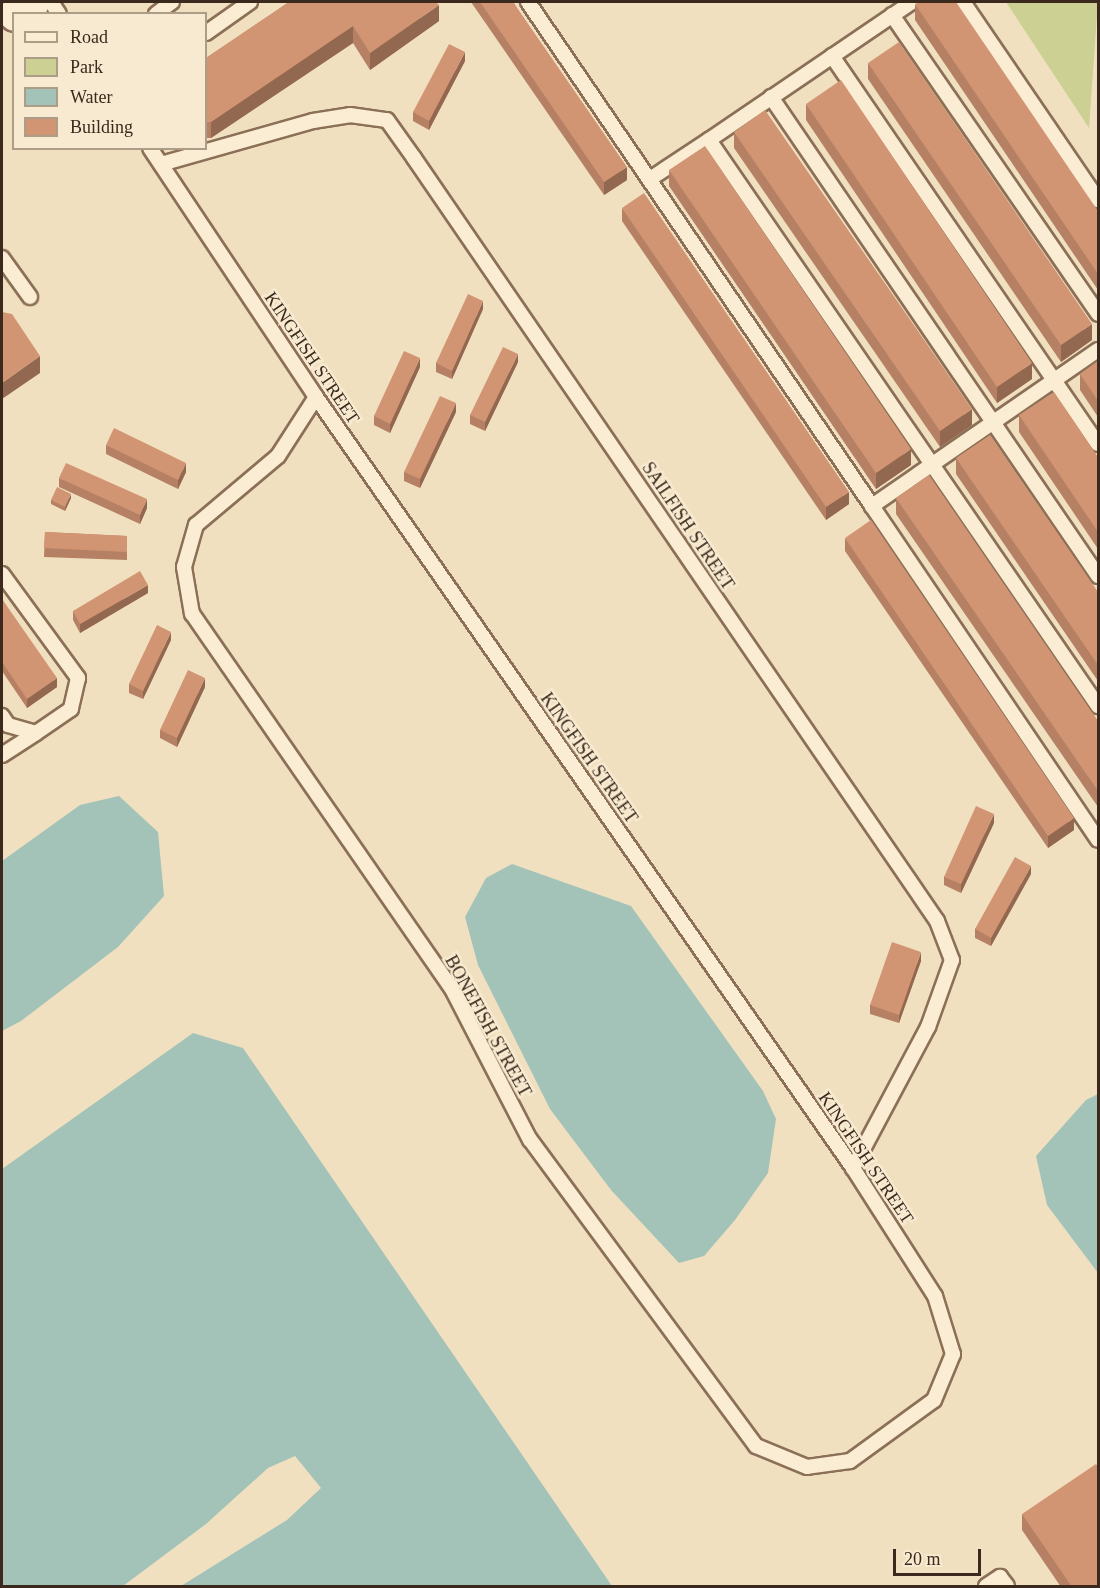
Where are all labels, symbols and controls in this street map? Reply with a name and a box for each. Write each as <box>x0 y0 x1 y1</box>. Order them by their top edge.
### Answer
legend <box>12 12 207 150</box>
text: Road <box>70 27 108 47</box>
text: Park <box>70 57 103 77</box>
text: Water <box>70 87 113 107</box>
text: Building <box>70 117 133 137</box>
street label: KINGFISH STREET <box>260 288 364 428</box>
street label: SAILFISH STREET <box>637 458 739 594</box>
street label: KINGFISH STREET <box>536 689 642 827</box>
street label: BONEFISH STREET <box>440 951 536 1101</box>
street label: KINGFISH STREET <box>814 1088 918 1228</box>
scale bar <box>896 1537 984 1575</box>
text: 20 m <box>904 1549 941 1569</box>

